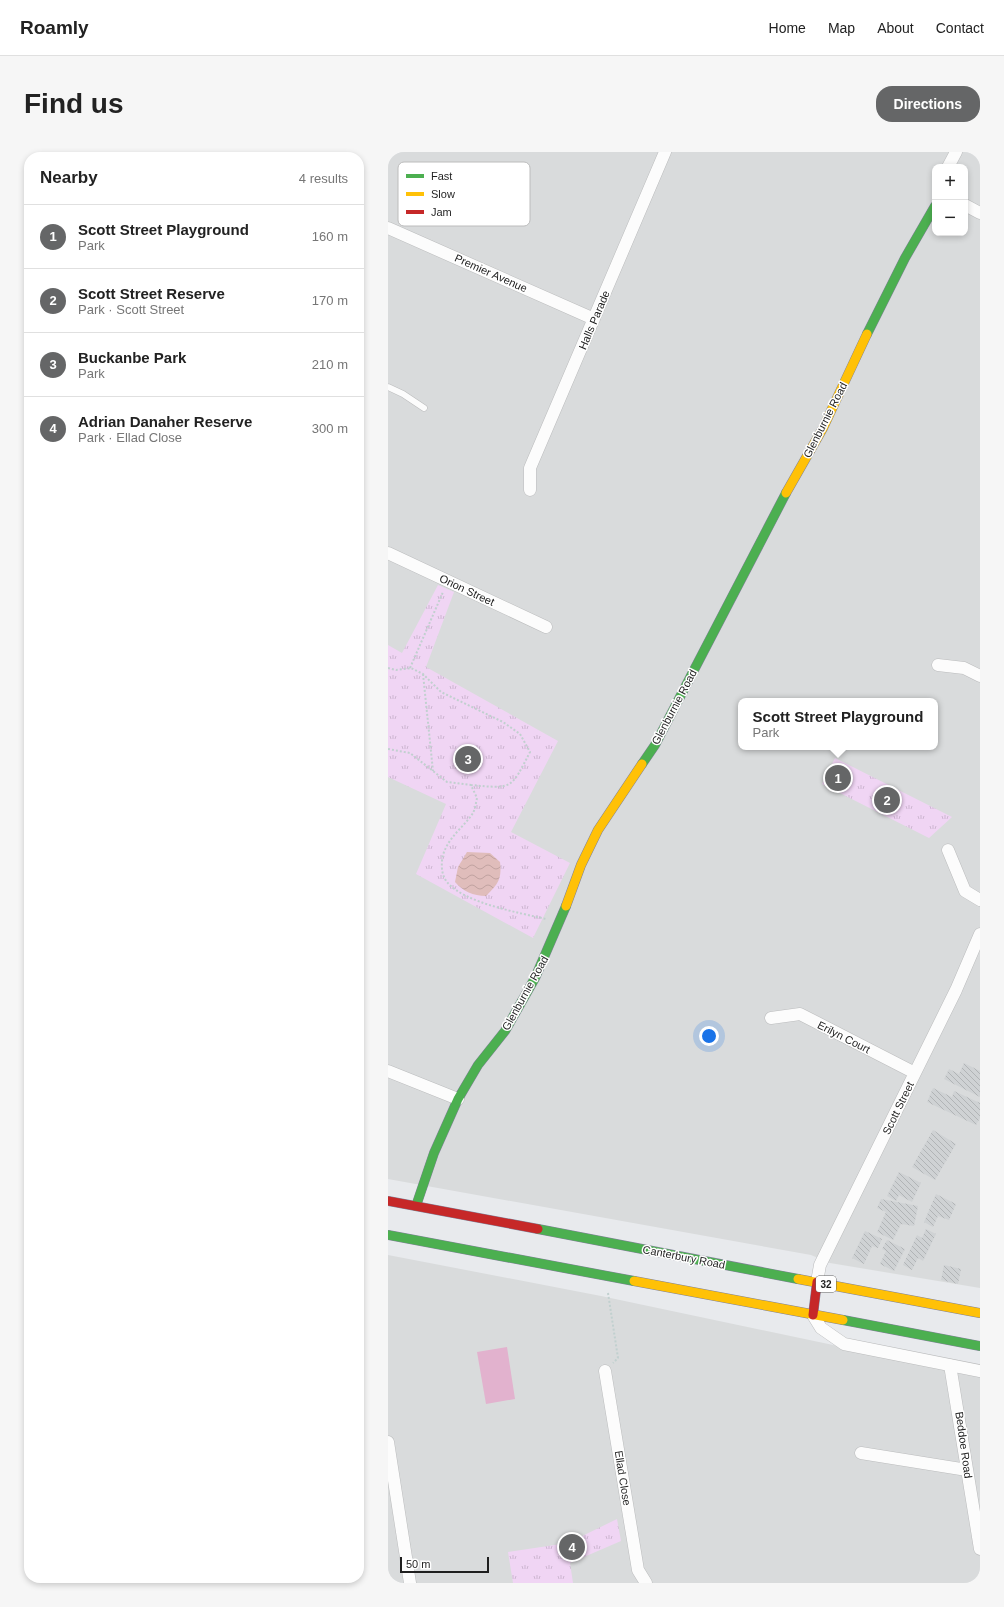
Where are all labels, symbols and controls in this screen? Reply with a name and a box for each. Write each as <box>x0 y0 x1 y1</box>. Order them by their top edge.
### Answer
text: Roamly <box>20 17 89 38</box>
text: Home <box>769 20 806 36</box>
text: Map <box>828 20 855 36</box>
text: About <box>877 20 914 36</box>
text: Contact <box>936 20 984 36</box>
button: Directions <box>876 86 980 122</box>
text: Find us <box>24 88 124 119</box>
legend <box>398 162 530 226</box>
map controls <box>932 164 968 236</box>
button: + <box>932 164 968 200</box>
text: Nearby <box>40 168 98 187</box>
text: Fast <box>431 170 452 182</box>
text: 4 results <box>299 171 348 186</box>
text: Slow <box>431 188 455 200</box>
button: − <box>932 200 968 236</box>
text: Jam <box>431 206 452 218</box>
text: Scott Street Playground <box>78 221 249 238</box>
text: 1 <box>49 229 57 244</box>
text: 160 m <box>312 229 348 244</box>
text: Park <box>78 238 105 253</box>
street label: Premier Avenue <box>453 252 529 294</box>
text: Scott Street Reserve <box>78 285 225 302</box>
street label: Halls Parade <box>576 289 612 351</box>
text: 2 <box>49 293 57 308</box>
text: 170 m <box>312 293 348 308</box>
text: Park · Scott Street <box>78 302 184 317</box>
text: Buckanbe Park <box>78 349 186 366</box>
text: 3 <box>49 357 57 372</box>
text: 210 m <box>312 357 348 372</box>
text: Park <box>78 366 105 381</box>
street label: Glenburnie Road <box>801 380 849 460</box>
text: Adrian Danaher Reserve <box>78 413 252 430</box>
text: 4 <box>49 421 57 436</box>
text: 300 m <box>312 421 348 436</box>
text: Park · Ellad Close <box>78 430 182 445</box>
street label: Orion Street <box>438 572 496 608</box>
street label: Glenburnie Road <box>649 667 699 747</box>
popup <box>738 698 938 750</box>
text: Scott Street Playground <box>753 708 923 725</box>
text: Park <box>753 725 779 740</box>
pin: 3 <box>455 744 481 774</box>
pin: 1 <box>825 763 851 793</box>
pin: 2 <box>874 785 900 815</box>
street label: Glenburnie Road <box>500 954 550 1032</box>
street label: Erilyn Court <box>816 1019 872 1055</box>
your location <box>699 1026 719 1046</box>
street label: Scott Street <box>880 1080 916 1136</box>
street label: Canterbury Road <box>642 1243 726 1271</box>
road number: 32 <box>816 1276 836 1292</box>
street label: Beddoe Road <box>953 1411 975 1479</box>
street label: Ellad Close <box>613 1450 633 1506</box>
pin: 4 <box>559 1532 585 1562</box>
scale bar <box>400 1555 489 1574</box>
text: 50 m <box>406 1558 430 1570</box>

